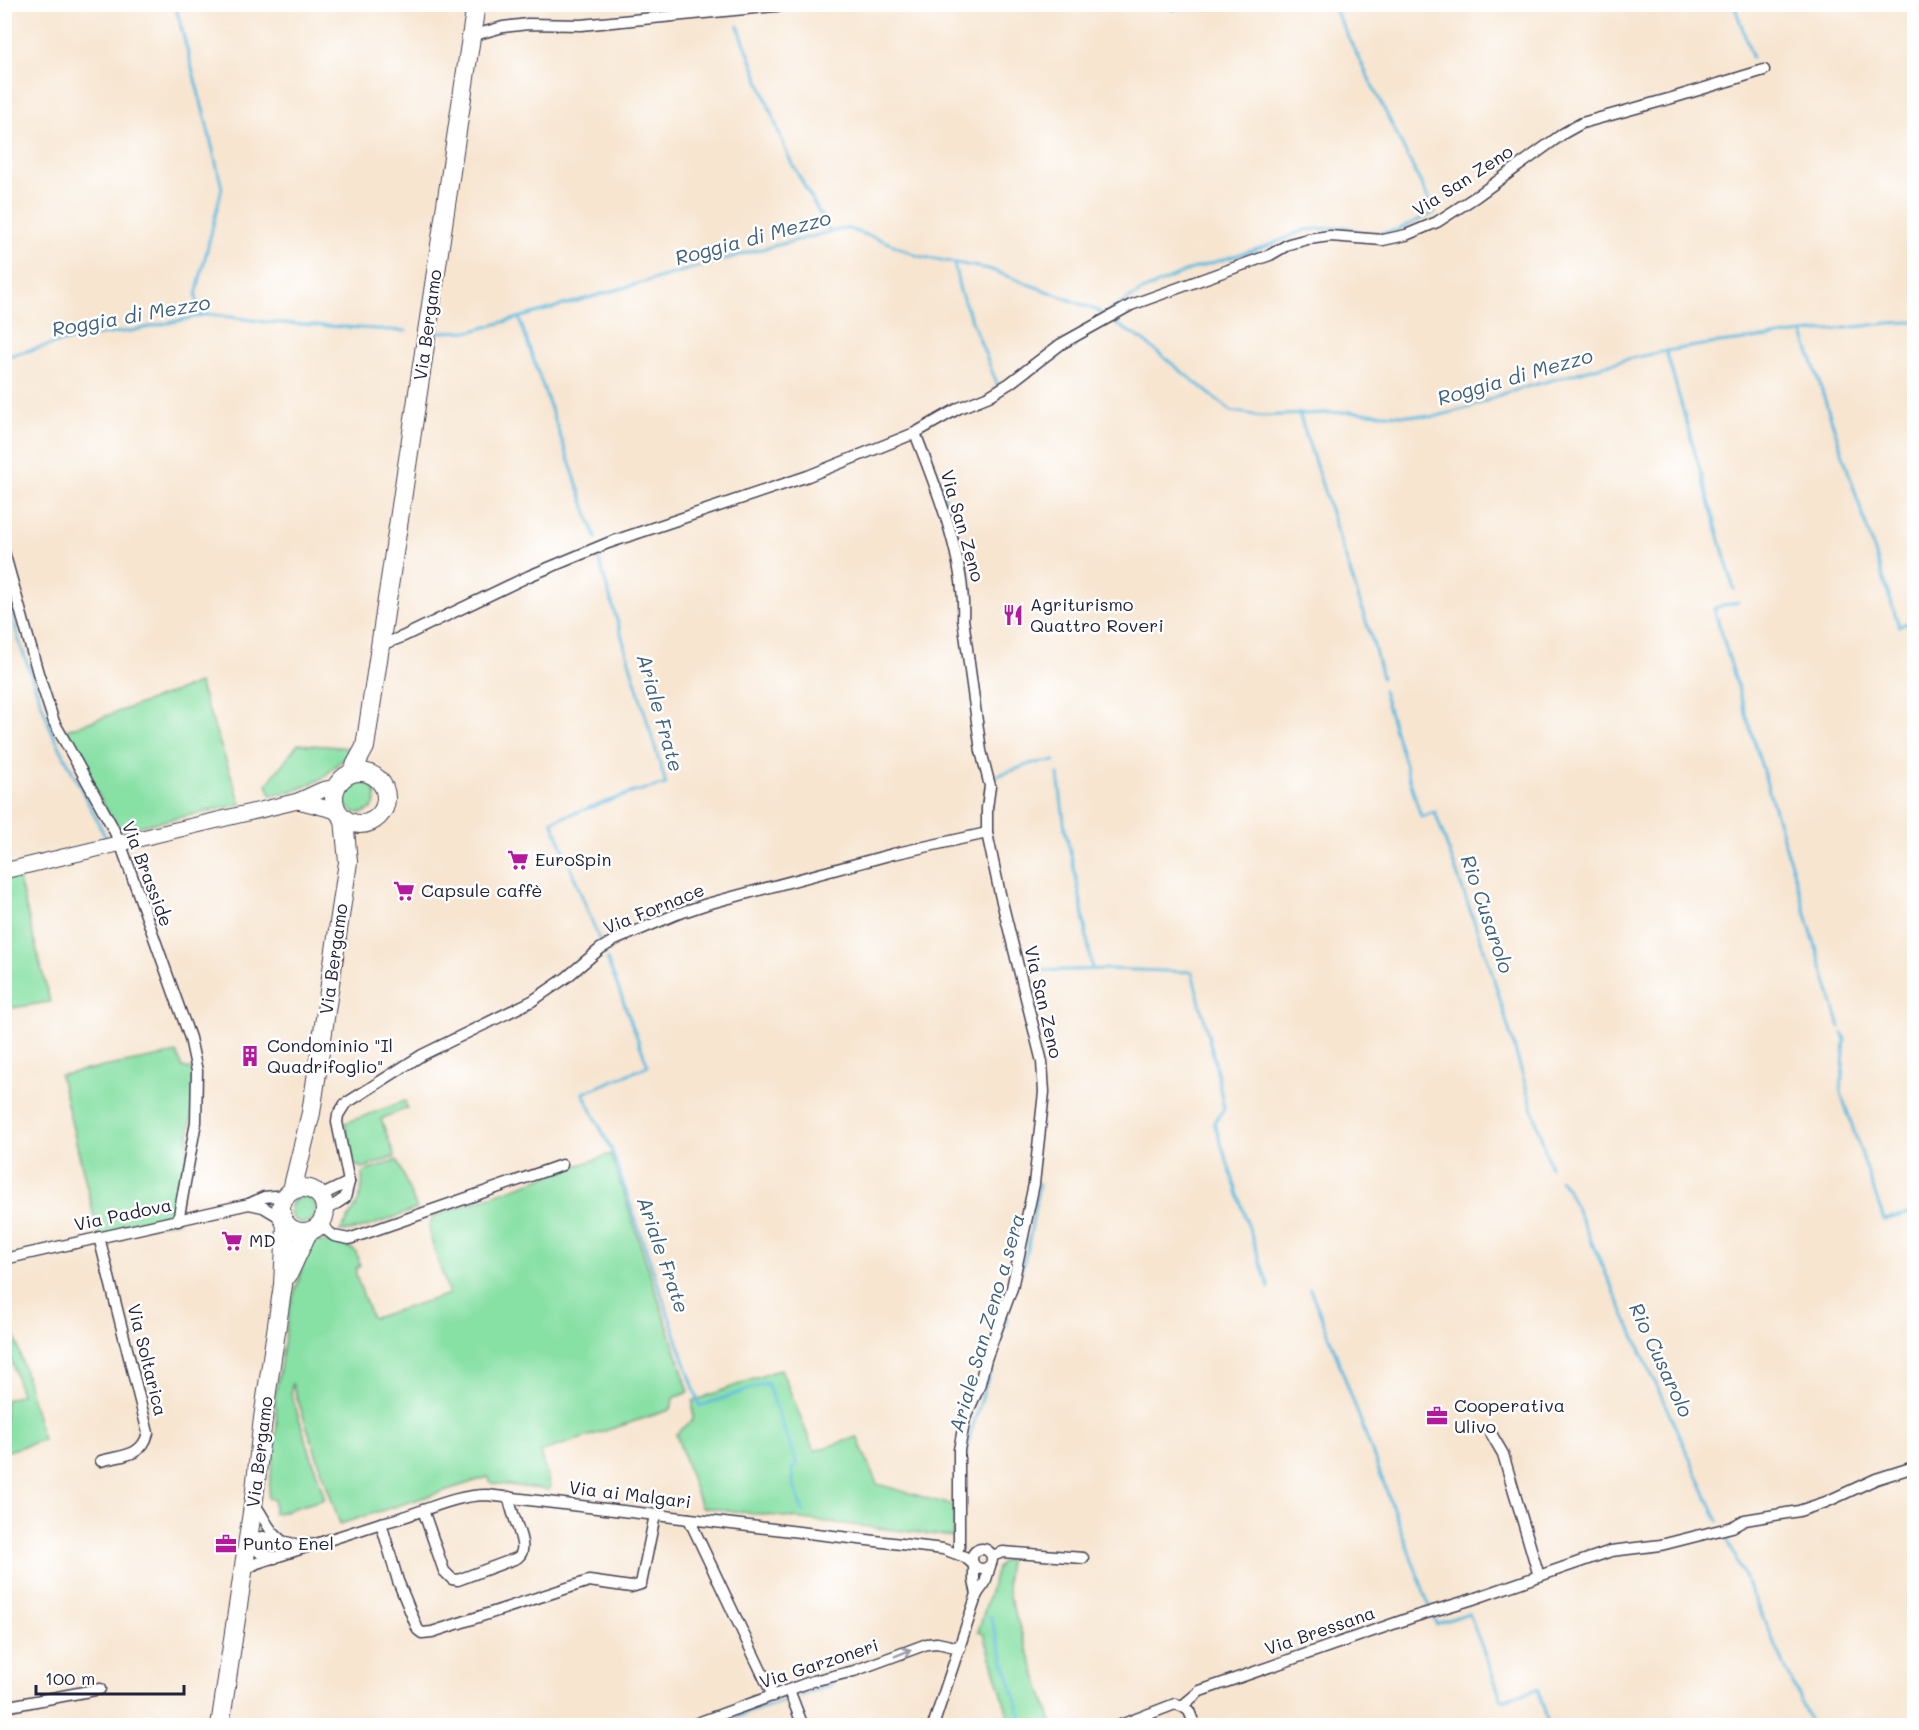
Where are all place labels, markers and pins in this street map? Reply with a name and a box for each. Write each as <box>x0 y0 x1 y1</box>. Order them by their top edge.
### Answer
place label: Agriturismo Quattro Roveri <box>1030 592 1164 637</box>
restaurant icon: Agriturismo Quattro Roveri <box>1001 603 1025 627</box>
place label: EuroSpin <box>535 847 612 871</box>
supermarket icon: EuroSpin <box>506 848 530 872</box>
place label: Capsule caffè <box>421 878 542 902</box>
supermarket icon: Capsule caffè <box>392 879 416 903</box>
place label: Condominio "Il Quadrifoglio" <box>267 1033 393 1078</box>
building icon: Condominio "Il Quadrifoglio" <box>238 1044 262 1068</box>
place label: MD <box>249 1228 276 1252</box>
supermarket icon: MD <box>220 1229 244 1253</box>
place label: Cooperativa Ulivo <box>1454 1393 1565 1438</box>
office icon: Cooperativa Ulivo <box>1425 1404 1449 1428</box>
place label: Punto Enel <box>243 1531 334 1555</box>
office icon: Punto Enel <box>214 1532 238 1556</box>

